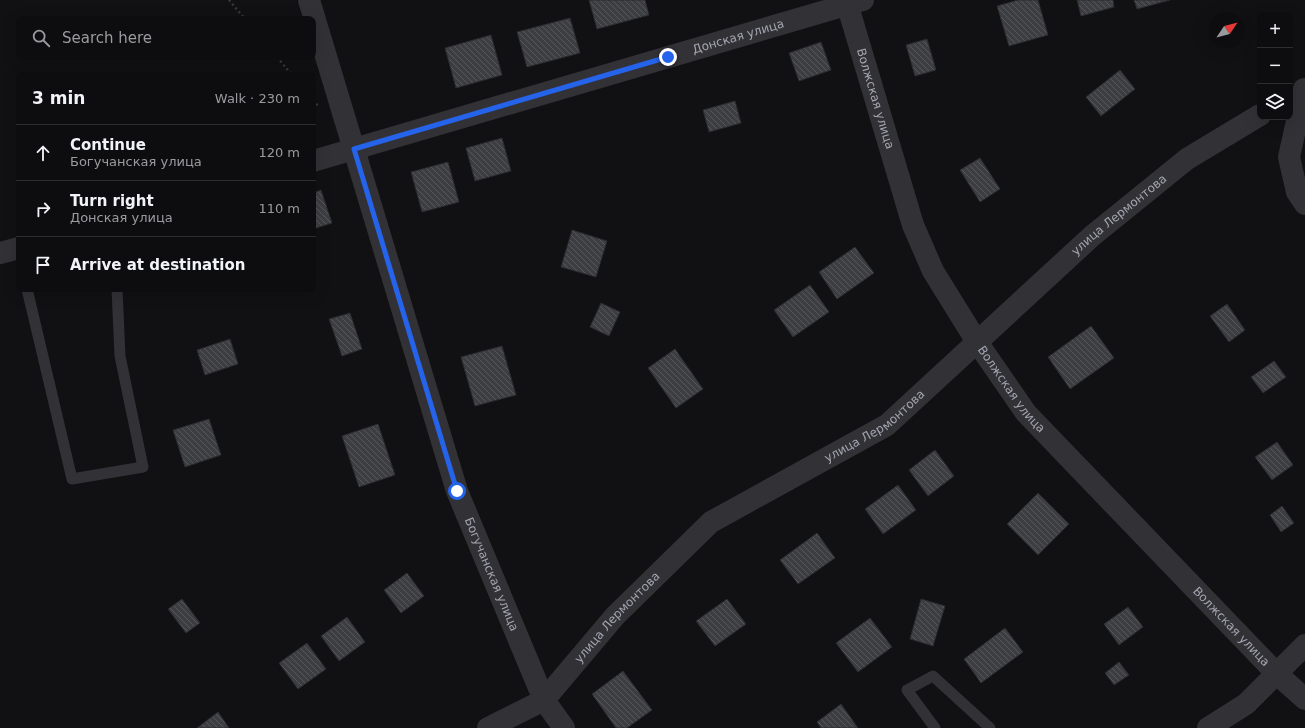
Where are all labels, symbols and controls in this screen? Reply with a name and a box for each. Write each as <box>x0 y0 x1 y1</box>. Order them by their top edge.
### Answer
north arrow <box>1209 12 1245 48</box>
map controls <box>1257 12 1293 120</box>
button: + <box>1257 12 1293 48</box>
search box <box>16 16 316 60</box>
street label: Донская улица <box>691 16 786 57</box>
icon: search <box>30 27 52 49</box>
text: Search here <box>62 29 152 47</box>
street label: Волжская улица <box>854 47 897 151</box>
route end <box>659 48 677 66</box>
button: − <box>1257 48 1293 84</box>
button: layers <box>1257 84 1293 120</box>
text: 3 min <box>32 88 85 108</box>
text: Walk · 230 m <box>215 91 300 106</box>
text: Continue <box>70 136 146 154</box>
icon: ahead <box>32 142 54 164</box>
text: 120 m <box>258 145 300 160</box>
text: Богучанская улица <box>70 154 202 169</box>
street label: улица Лермонтова <box>1069 172 1169 258</box>
text: Turn right <box>70 192 154 210</box>
icon: right <box>32 198 54 220</box>
text: 110 m <box>258 201 300 216</box>
text: Донская улица <box>70 210 173 225</box>
icon: arrive <box>32 254 54 276</box>
text: Arrive at destination <box>70 256 245 274</box>
street label: Волжская улица <box>975 343 1048 436</box>
street label: улица Лермонтова <box>822 387 927 465</box>
route start <box>448 482 466 500</box>
street label: Богучанская улица <box>462 515 522 633</box>
street label: улица Лермонтова <box>571 569 663 666</box>
street label: Волжская улица <box>1190 584 1273 669</box>

